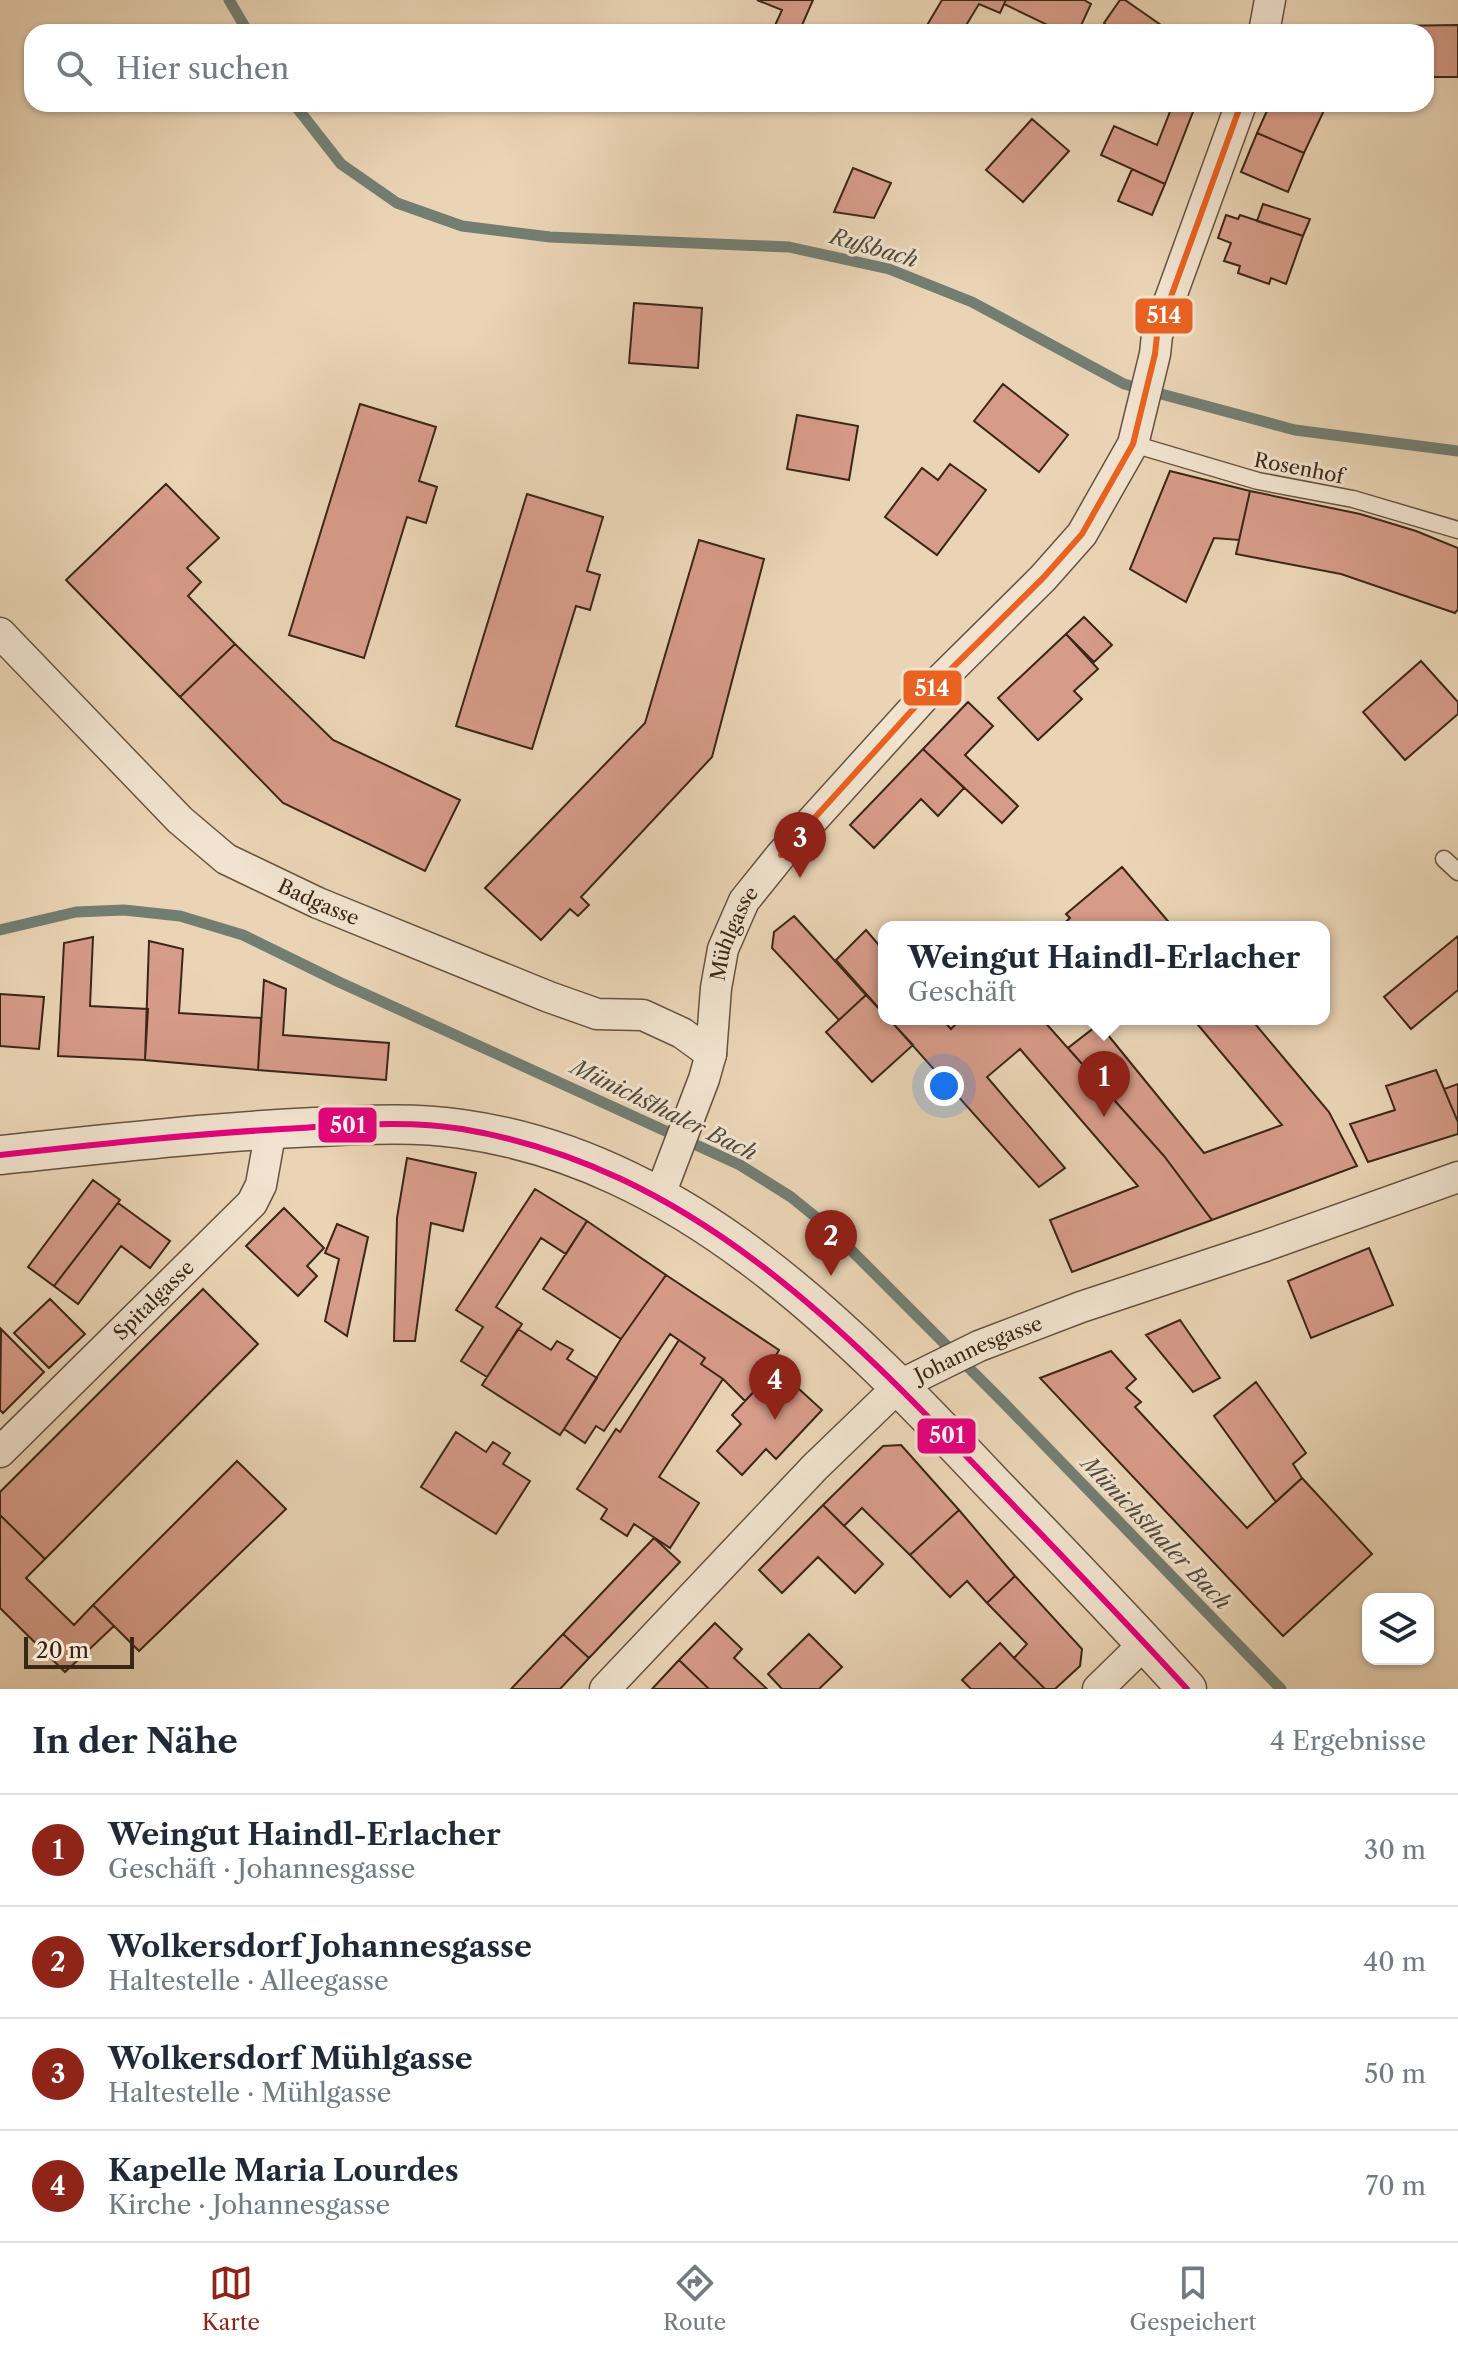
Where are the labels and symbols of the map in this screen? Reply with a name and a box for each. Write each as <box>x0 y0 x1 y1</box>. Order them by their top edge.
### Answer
water label: Rußbach <box>825 222 921 273</box>
line badge: 514 <box>1134 297 1194 335</box>
text: 514 <box>1146 302 1182 329</box>
street label: Rosenhof <box>1252 448 1349 489</box>
line badge: 514 <box>902 669 963 707</box>
text: 514 <box>914 675 950 702</box>
pin: 3 <box>774 812 826 878</box>
street label: Badgasse <box>274 874 363 930</box>
street label: Mühlgasse <box>706 881 763 983</box>
pin: 1 <box>1078 1051 1130 1117</box>
water label: Münichsthaler Bach <box>564 1052 761 1167</box>
your location <box>924 1066 964 1106</box>
line badge: 501 <box>317 1106 378 1144</box>
text: 501 <box>330 1112 366 1139</box>
pin: 2 <box>805 1210 857 1276</box>
street label: Spitalgasse <box>108 1255 199 1345</box>
street label: Johannesgasse <box>908 1311 1046 1389</box>
pin: 4 <box>749 1354 801 1420</box>
line badge: 501 <box>916 1417 977 1455</box>
text: 501 <box>929 1422 965 1449</box>
water label: Münichsthaler Bach <box>1074 1448 1236 1615</box>
scale bar <box>24 1633 134 1669</box>

